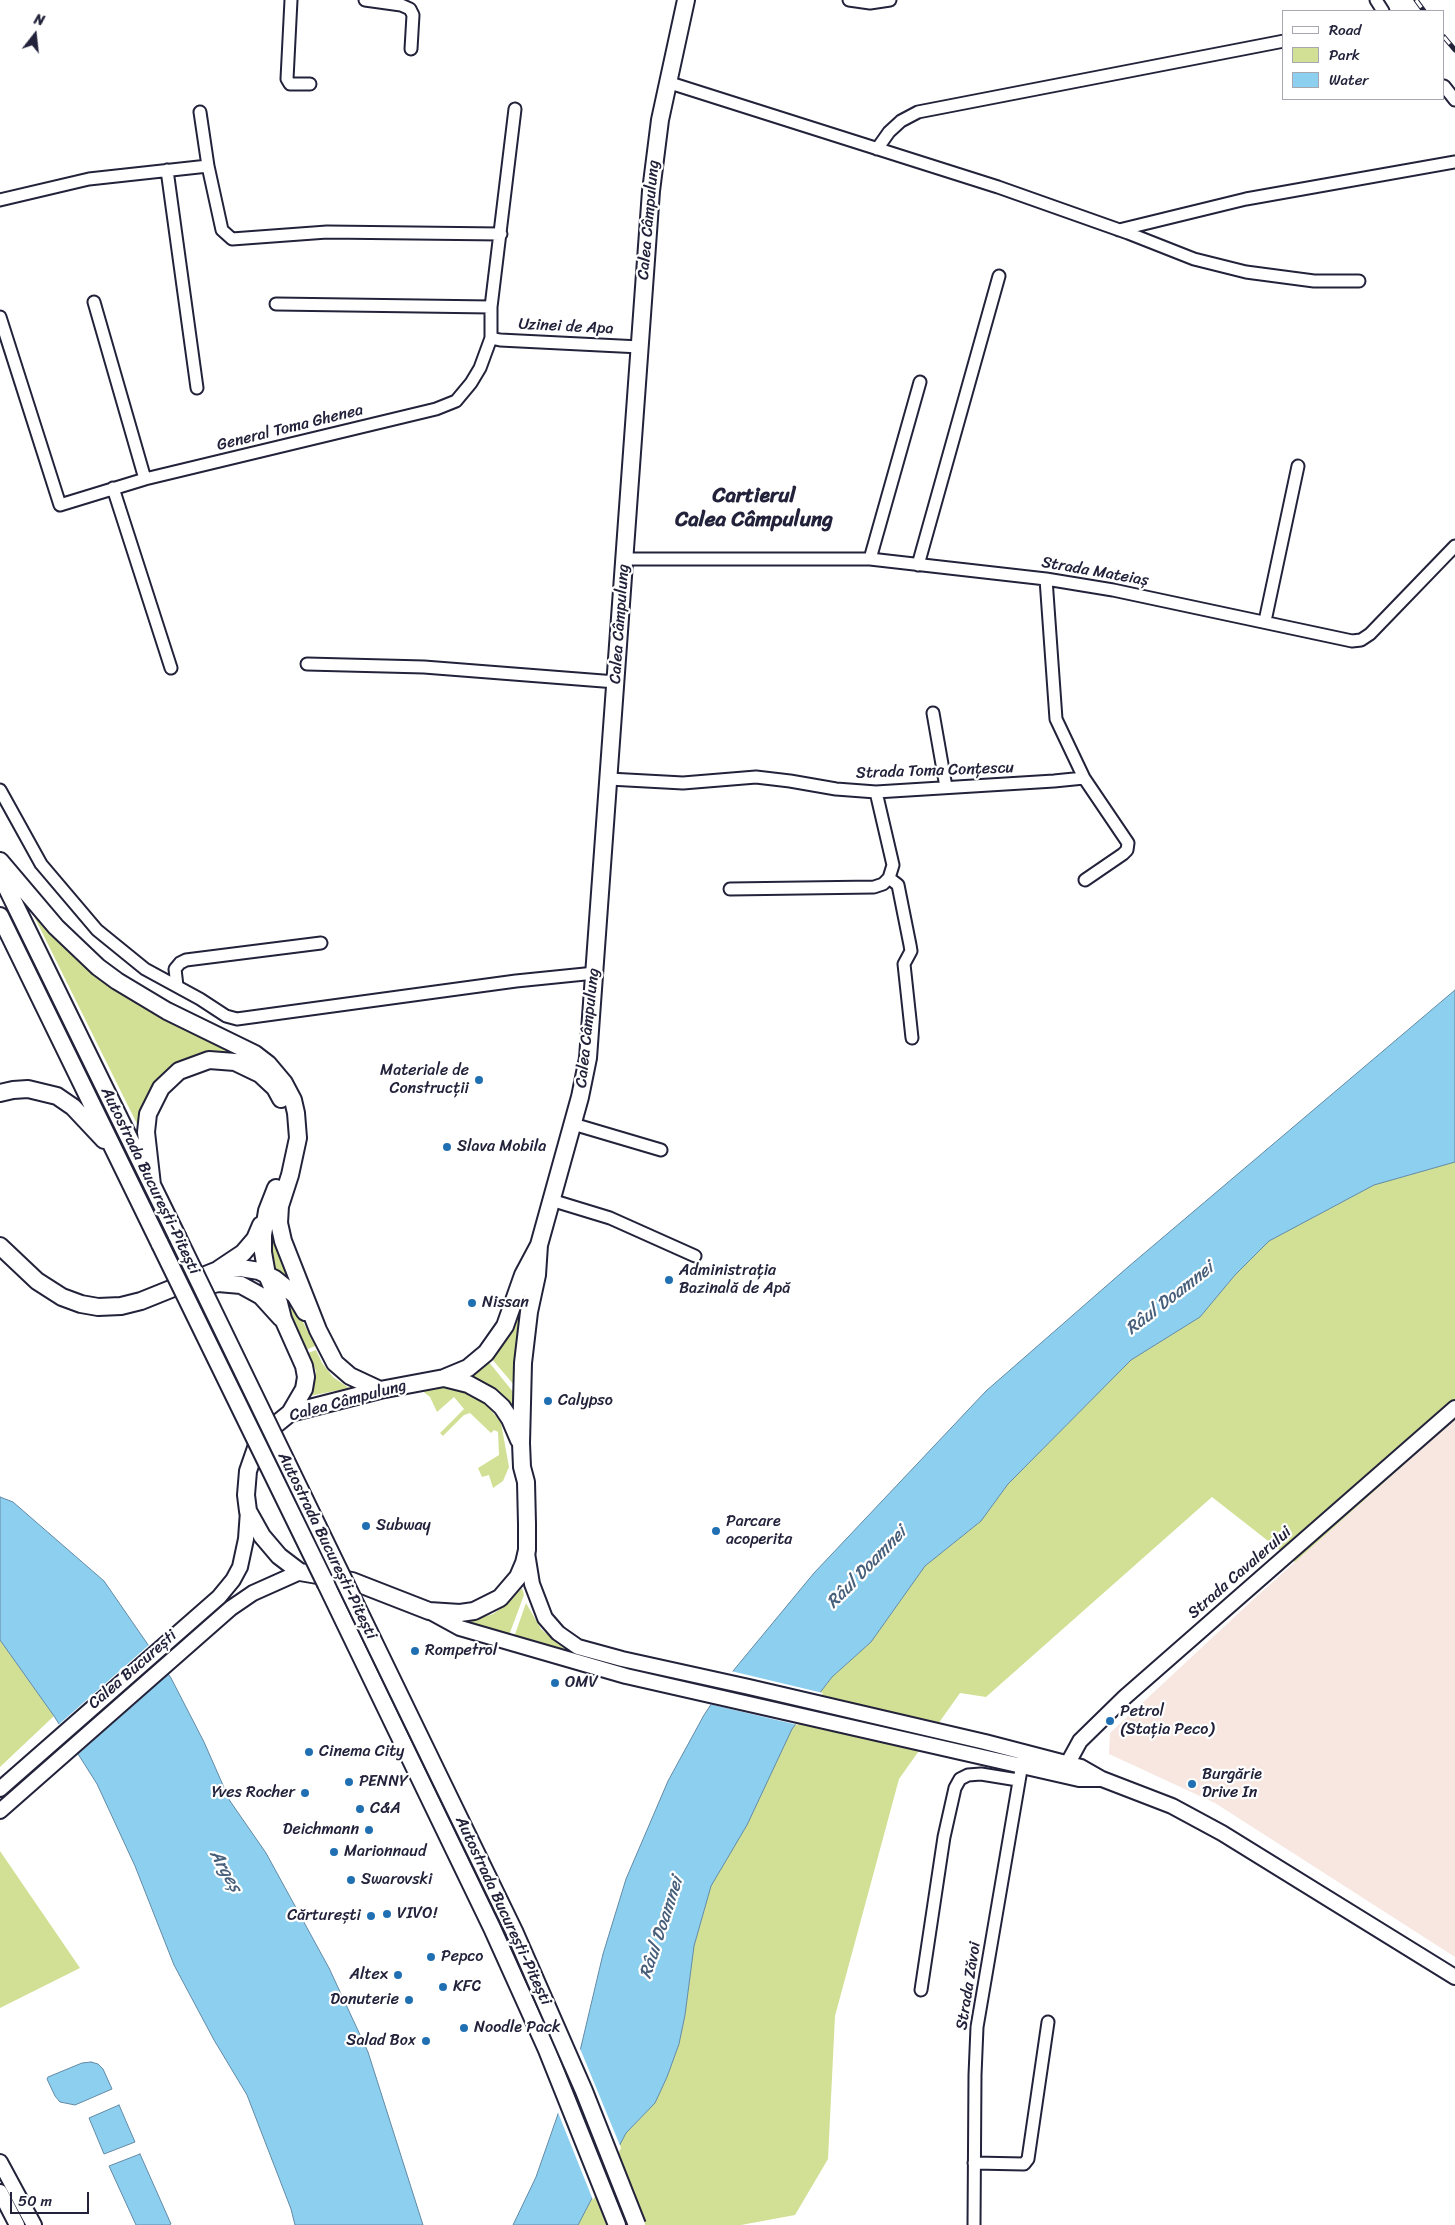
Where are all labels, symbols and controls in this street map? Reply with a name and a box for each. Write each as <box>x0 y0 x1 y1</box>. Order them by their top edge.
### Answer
text: N <box>31 7 47 33</box>
north arrow <box>10 10 60 60</box>
legend <box>1282 10 1445 100</box>
text: Road <box>1329 17 1361 43</box>
text: Park <box>1329 42 1360 68</box>
text: Water <box>1329 67 1369 93</box>
street label: Calea Câmpulung <box>634 159 664 281</box>
street label: Uzinei de Apa <box>518 315 614 339</box>
street label: General Toma Ghenea <box>215 401 365 455</box>
district label: Cartierul Calea Câmpulung <box>675 484 833 534</box>
street label: Strada Mateiaș <box>1040 553 1150 591</box>
street label: Calea Câmpulung <box>606 563 634 685</box>
street label: Strada Toma Conțescu <box>856 759 1014 783</box>
street label: Calea Câmpulung <box>572 967 604 1089</box>
place label: Materiale de Construcții <box>380 1061 469 1099</box>
marker: Materiale de Construcții <box>473 1074 485 1086</box>
street label: Autostrada București-Pitești <box>96 1084 204 1278</box>
place label: Slava Mobila <box>457 1137 546 1157</box>
marker: Slava Mobila <box>441 1141 453 1153</box>
water label: Râul Doamnei <box>1122 1258 1218 1340</box>
place label: Administrația Bazinală de Apă <box>679 1261 790 1299</box>
marker: Administrația Bazinală de Apă <box>663 1274 675 1286</box>
place label: Nissan <box>482 1293 529 1313</box>
marker: Nissan <box>466 1297 478 1309</box>
street label: Calea Câmpulung <box>287 1376 409 1426</box>
place label: Calypso <box>558 1391 613 1411</box>
marker: Calypso <box>542 1395 554 1407</box>
street label: Autostrada București-Pitești <box>273 1449 381 1643</box>
place label: Parcare acoperita <box>726 1512 792 1550</box>
place label: Subway <box>376 1516 431 1536</box>
marker: Subway <box>360 1520 372 1532</box>
water label: Râul Doamnei <box>823 1523 911 1613</box>
street label: Strada Cavalerului <box>1184 1523 1296 1623</box>
marker: Parcare acoperita <box>710 1525 722 1537</box>
street label: Calea București <box>85 1626 181 1714</box>
place label: Rompetrol <box>425 1641 497 1661</box>
marker: Rompetrol <box>409 1645 421 1657</box>
place label: OMV <box>565 1673 598 1693</box>
marker: OMV <box>549 1677 561 1689</box>
place label: Petrol (Stația Peco) <box>1120 1702 1214 1740</box>
marker: Petrol (Stația Peco) <box>1104 1715 1116 1727</box>
place label: Cinema City <box>319 1742 404 1762</box>
marker: Cinema City <box>303 1746 315 1758</box>
place label: Burgărie Drive In <box>1202 1765 1262 1803</box>
place label: PENNY <box>359 1772 408 1792</box>
marker: PENNY <box>343 1776 355 1788</box>
marker: Burgărie Drive In <box>1186 1778 1198 1790</box>
place label: Yves Rocher <box>212 1783 295 1803</box>
marker: Yves Rocher <box>299 1787 311 1799</box>
place label: C&A <box>370 1799 401 1819</box>
marker: C&A <box>354 1803 366 1815</box>
street label: Autostrada București-Pitești <box>451 1814 555 2008</box>
place label: Deichmann <box>283 1820 359 1840</box>
marker: Deichmann <box>363 1824 375 1836</box>
place label: Marionnaud <box>344 1842 426 1862</box>
water label: Argeș <box>204 1846 246 1896</box>
marker: Marionnaud <box>328 1846 340 1858</box>
place label: Swarovski <box>361 1870 433 1890</box>
marker: Swarovski <box>345 1874 357 1886</box>
water label: Râul Doamnei <box>635 1874 689 1982</box>
place label: VIVO! <box>397 1904 437 1924</box>
place label: Cărturești <box>287 1906 361 1926</box>
marker: VIVO! <box>381 1908 393 1920</box>
marker: Cărturești <box>365 1910 377 1922</box>
street label: Strada Zăvoi <box>953 1941 985 2031</box>
place label: Pepco <box>441 1947 483 1967</box>
marker: Pepco <box>425 1951 437 1963</box>
place label: Altex <box>350 1965 388 1985</box>
marker: Altex <box>392 1969 404 1981</box>
place label: KFC <box>453 1977 481 1997</box>
marker: KFC <box>437 1981 449 1993</box>
place label: Donuterie <box>330 1990 399 2010</box>
marker: Donuterie <box>403 1994 415 2006</box>
place label: Noodle Pack <box>474 2018 560 2038</box>
marker: Noodle Pack <box>458 2022 470 2034</box>
place label: Salad Box <box>346 2031 416 2051</box>
marker: Salad Box <box>420 2035 432 2047</box>
scale bar <box>12 2182 91 2214</box>
text: 50 m <box>18 2188 52 2214</box>

